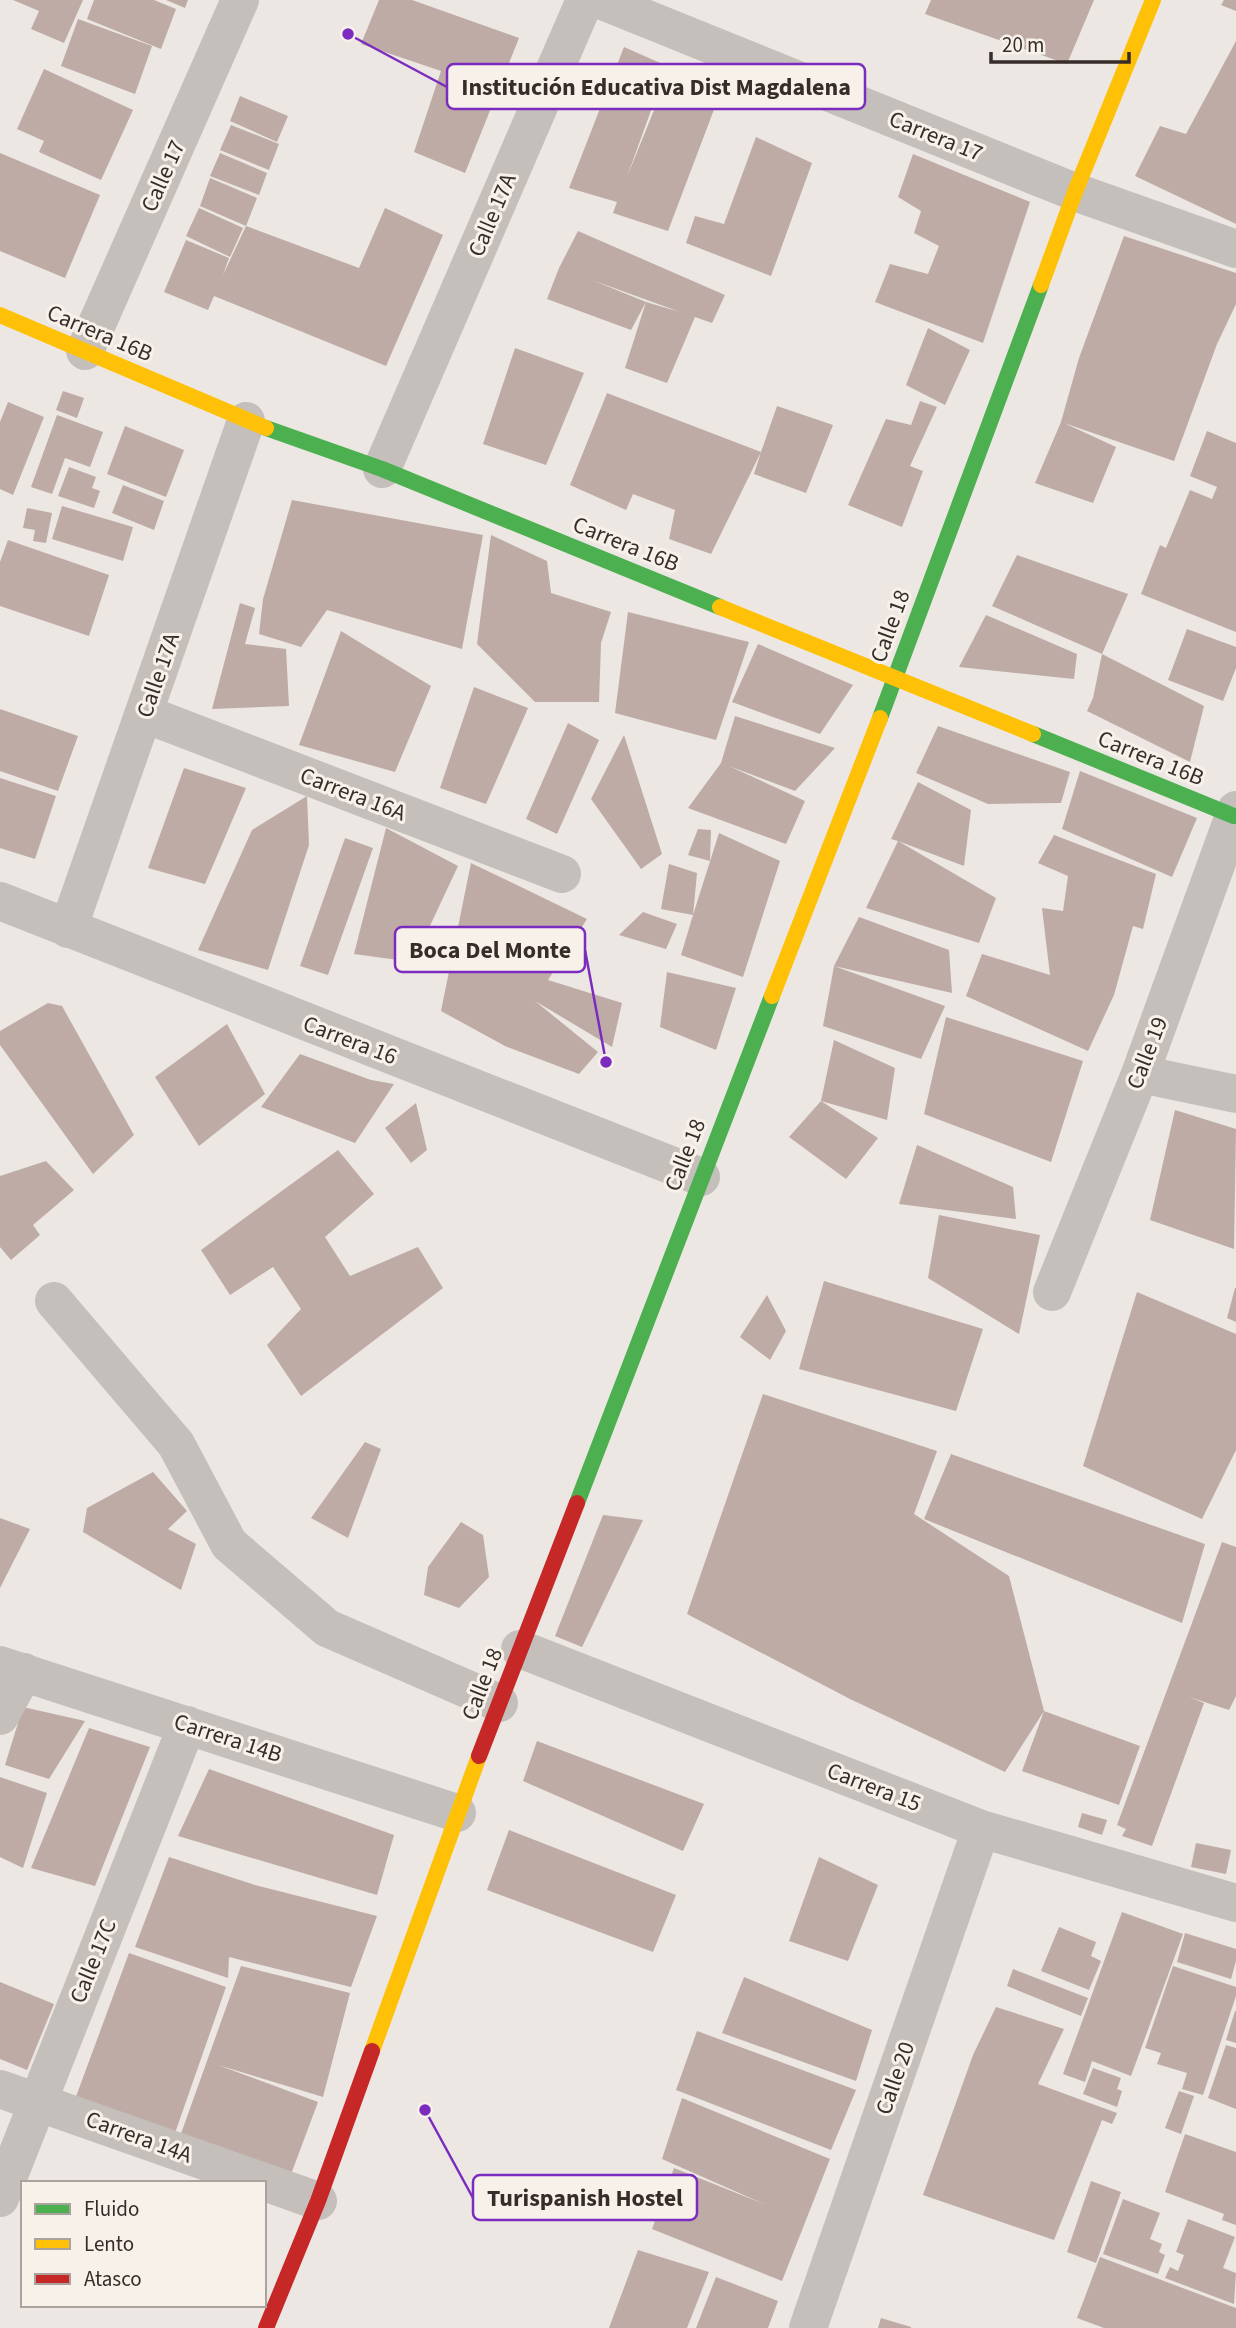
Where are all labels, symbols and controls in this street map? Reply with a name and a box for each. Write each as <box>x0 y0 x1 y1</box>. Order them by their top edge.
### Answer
scale bar <box>991 21 1129 65</box>
text: 20 m <box>1002 30 1044 60</box>
callout: Institución Educativa Dist Magdalena <box>447 64 865 109</box>
text: Institución Educativa Dist Magdalena <box>461 70 851 105</box>
street label: Carrera 17 <box>884 102 988 170</box>
street label: Calle 17 <box>133 135 193 217</box>
street label: Calle 17A <box>460 168 525 262</box>
street label: Carrera 16B <box>42 296 158 370</box>
street label: Carrera 16B <box>568 508 684 580</box>
street label: Calle 18 <box>862 585 918 667</box>
street label: Calle 17A <box>128 628 188 722</box>
street label: Carrera 16B <box>1093 722 1209 794</box>
street label: Carrera 16A <box>295 759 411 829</box>
callout: Boca Del Monte <box>395 927 585 972</box>
text: Boca Del Monte <box>409 933 571 968</box>
street label: Carrera 16 <box>298 1007 402 1073</box>
street label: Calle 19 <box>1118 1012 1176 1094</box>
street label: Calle 18 <box>656 1114 714 1196</box>
street label: Calle 18 <box>453 1643 511 1725</box>
street label: Carrera 14B <box>170 1705 286 1771</box>
street label: Carrera 15 <box>822 1754 926 1820</box>
street label: Calle 17C <box>61 1914 125 2008</box>
street label: Calle 20 <box>867 2037 923 2119</box>
street label: Carrera 14A <box>81 2103 197 2172</box>
callout: Turispanish Hostel <box>473 2175 697 2220</box>
legend <box>21 2181 266 2307</box>
text: Turispanish Hostel <box>487 2181 683 2216</box>
text: Fluido <box>84 2194 139 2224</box>
text: Lento <box>84 2229 134 2259</box>
text: Atasco <box>84 2264 142 2294</box>

